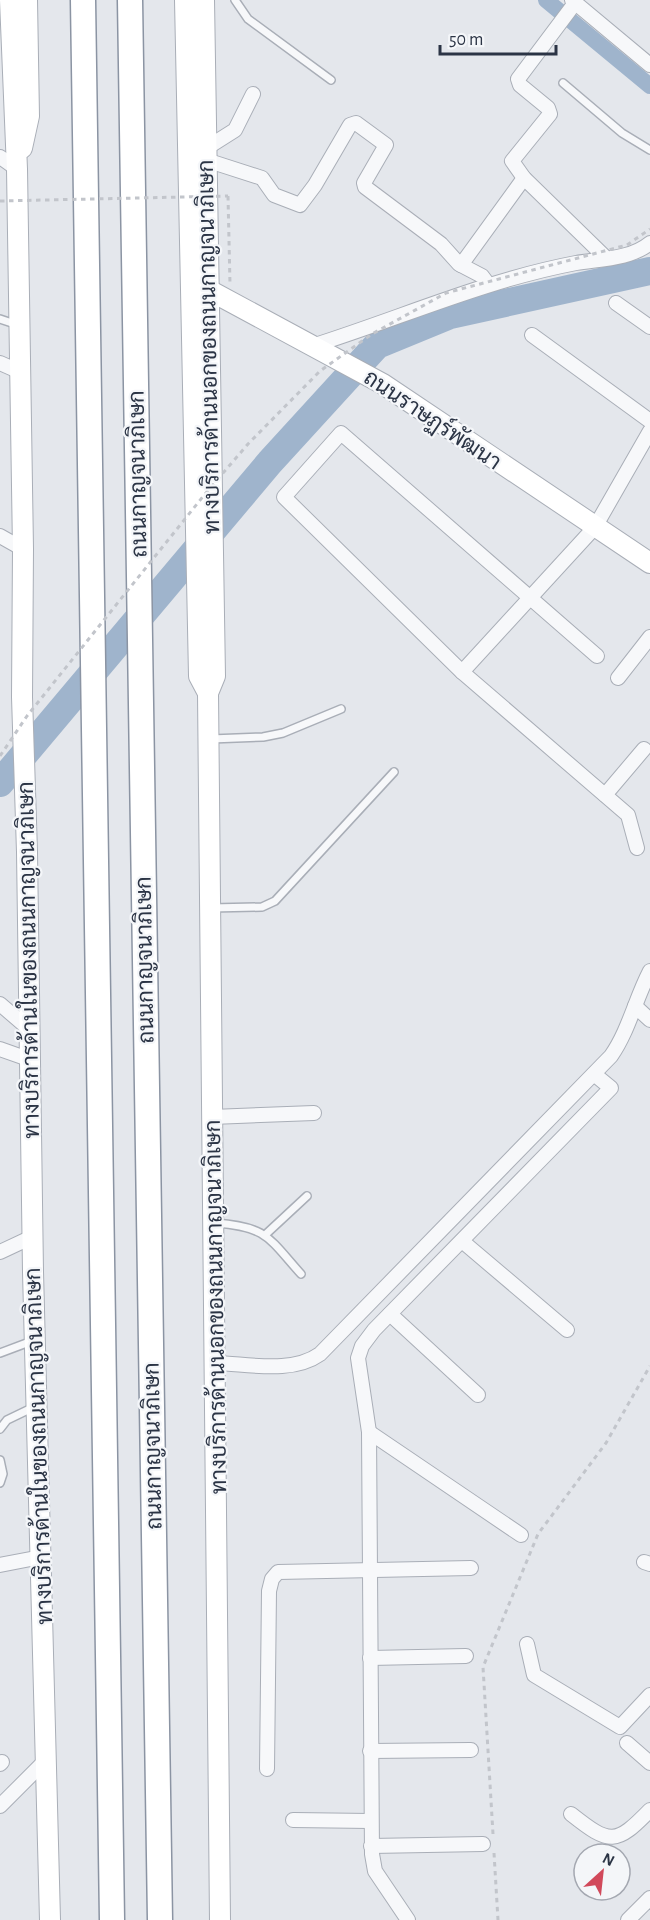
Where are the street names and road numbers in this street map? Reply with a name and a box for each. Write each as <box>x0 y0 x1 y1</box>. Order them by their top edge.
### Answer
street label: ทางบริการด้านนอกของถนนกาญจนาภิเษก <box>191 160 225 534</box>
street label: ถนนราษฏร์พัฒนา <box>358 363 507 477</box>
street label: ถนนกาญจนาภิเษก <box>123 390 152 558</box>
street label: ทางบริการด้านในของถนนกาญจนาภิเษก <box>11 781 45 1139</box>
street label: ถนนกาญจนาภิเษก <box>130 876 159 1044</box>
street label: ทางบริการด้านนอกของถนนกาญจนาภิเษก <box>198 1120 232 1494</box>
street label: ทางบริการด้านในของถนนกาญจนาภิเษก <box>18 1267 58 1625</box>
street label: ถนนกาญจนาภิเษก <box>138 1362 167 1530</box>

